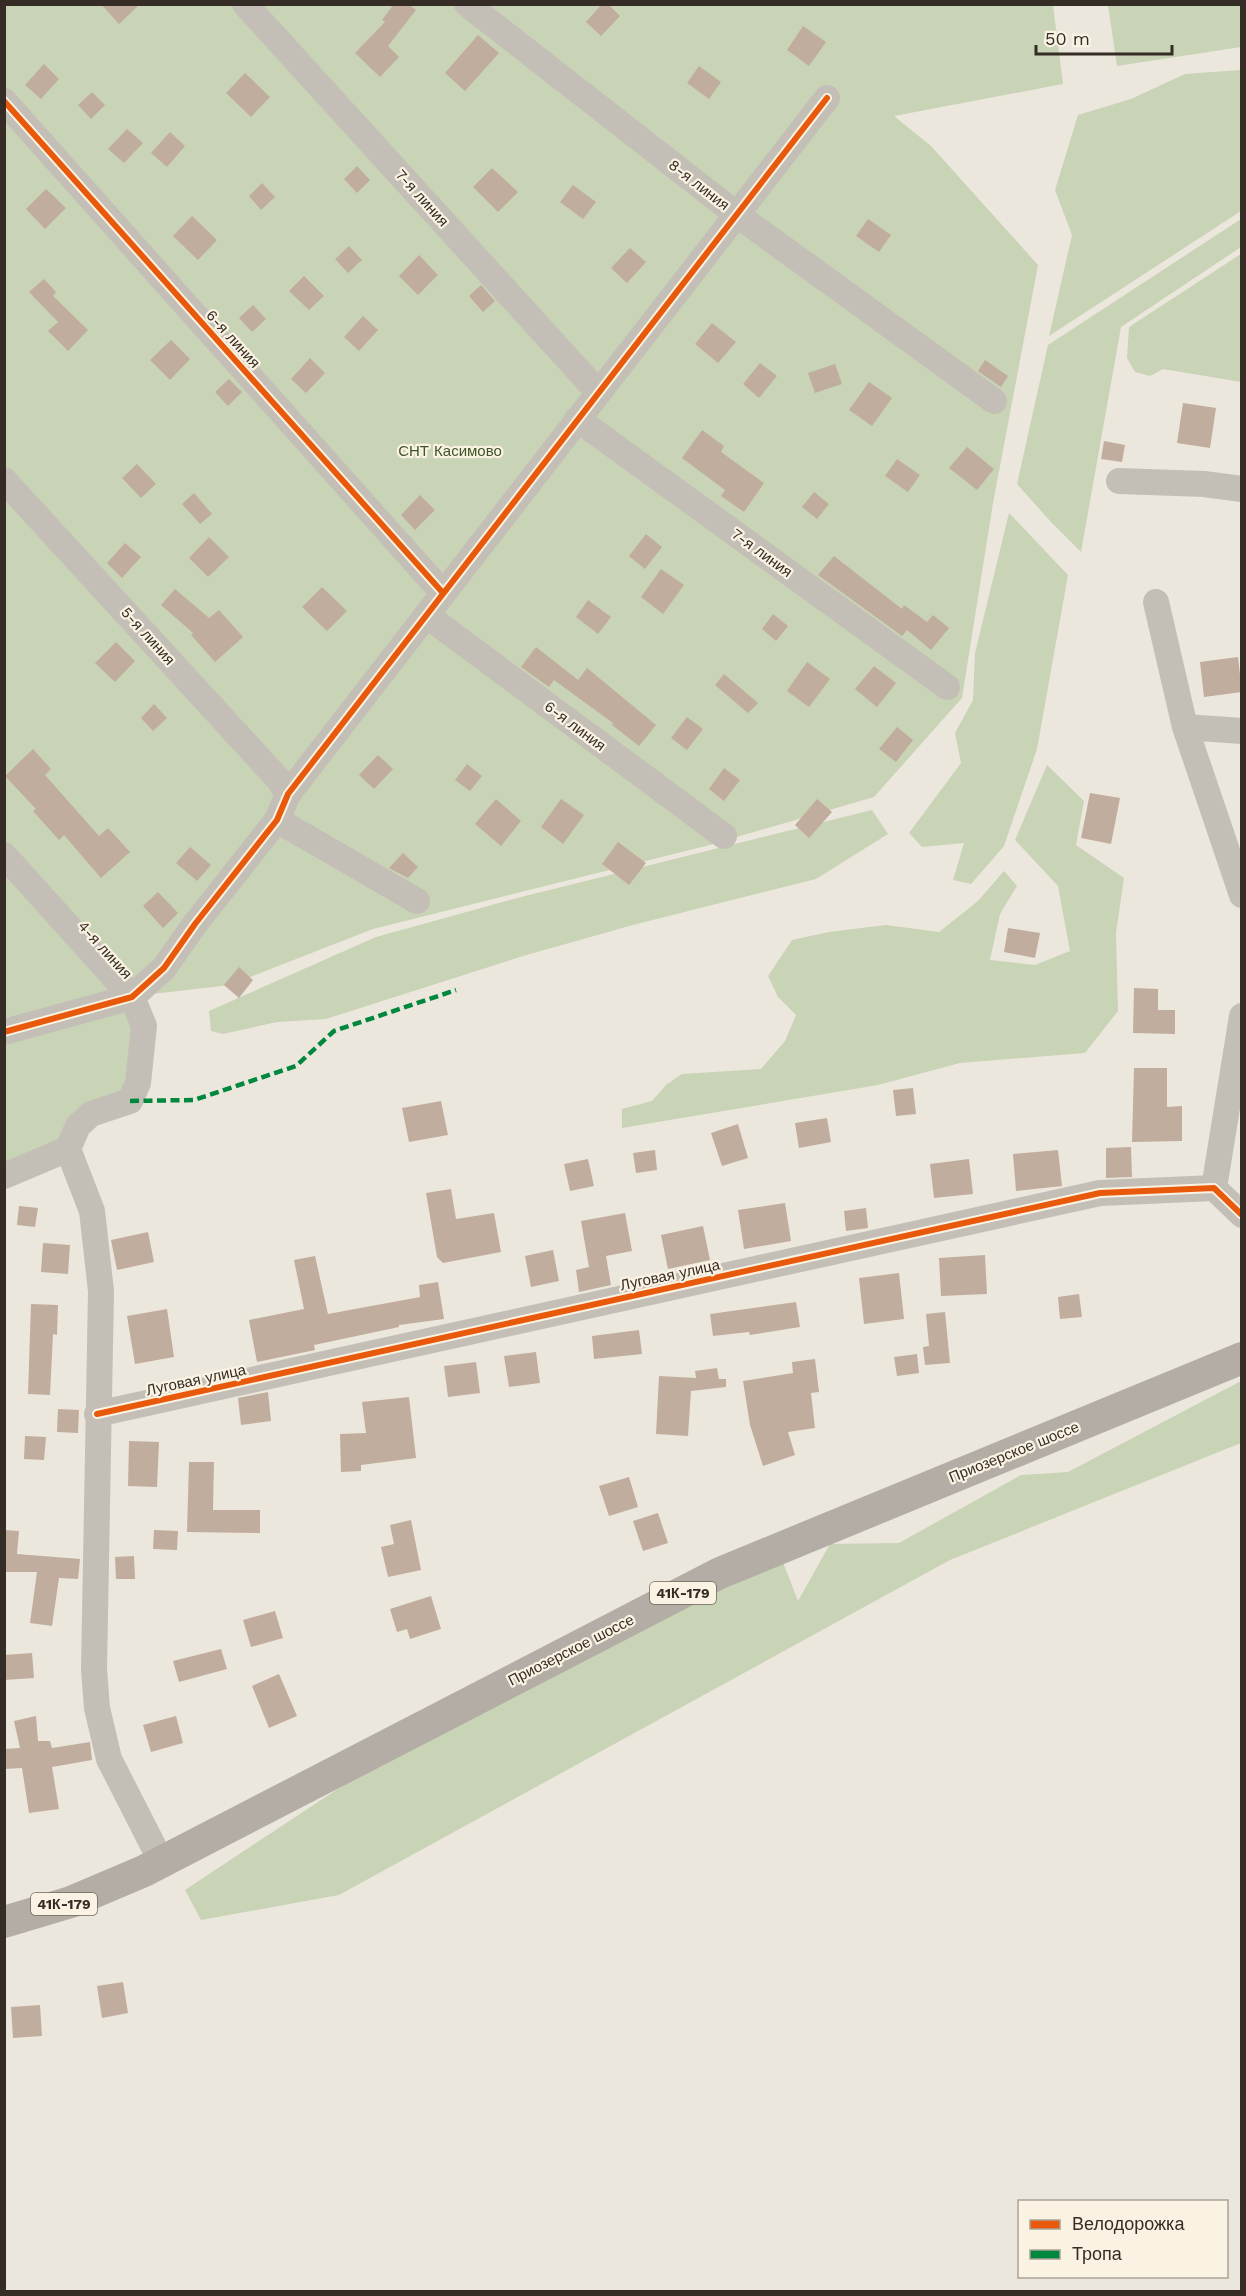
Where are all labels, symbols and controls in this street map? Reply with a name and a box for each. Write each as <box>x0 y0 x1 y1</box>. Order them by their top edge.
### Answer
scale bar <box>1036 18 1172 56</box>
text: 50 m <box>1045 28 1090 49</box>
street label: 8-я линия <box>665 156 733 214</box>
street label: 7-я линия <box>392 166 452 230</box>
street label: 6-я линия <box>202 306 264 372</box>
park label: СНТ Касимово <box>398 442 502 460</box>
street label: 7-я линия <box>728 525 796 581</box>
street label: 5-я линия <box>117 603 179 669</box>
street label: 6-я линия <box>541 697 609 755</box>
street label: 4-я линия <box>74 917 136 983</box>
street label: Луговая улица <box>618 1255 722 1294</box>
street label: Луговая улица <box>144 1360 248 1399</box>
street label: Приозерское шоссе <box>946 1418 1082 1486</box>
road number: 41К-179 <box>650 1582 716 1604</box>
street label: Приозерское шоссе <box>505 1610 637 1690</box>
road number: 41К-179 <box>31 1893 97 1915</box>
legend <box>1018 2200 1228 2278</box>
text: Велодорожка <box>1072 2213 1185 2234</box>
text: Тропа <box>1072 2243 1123 2264</box>

